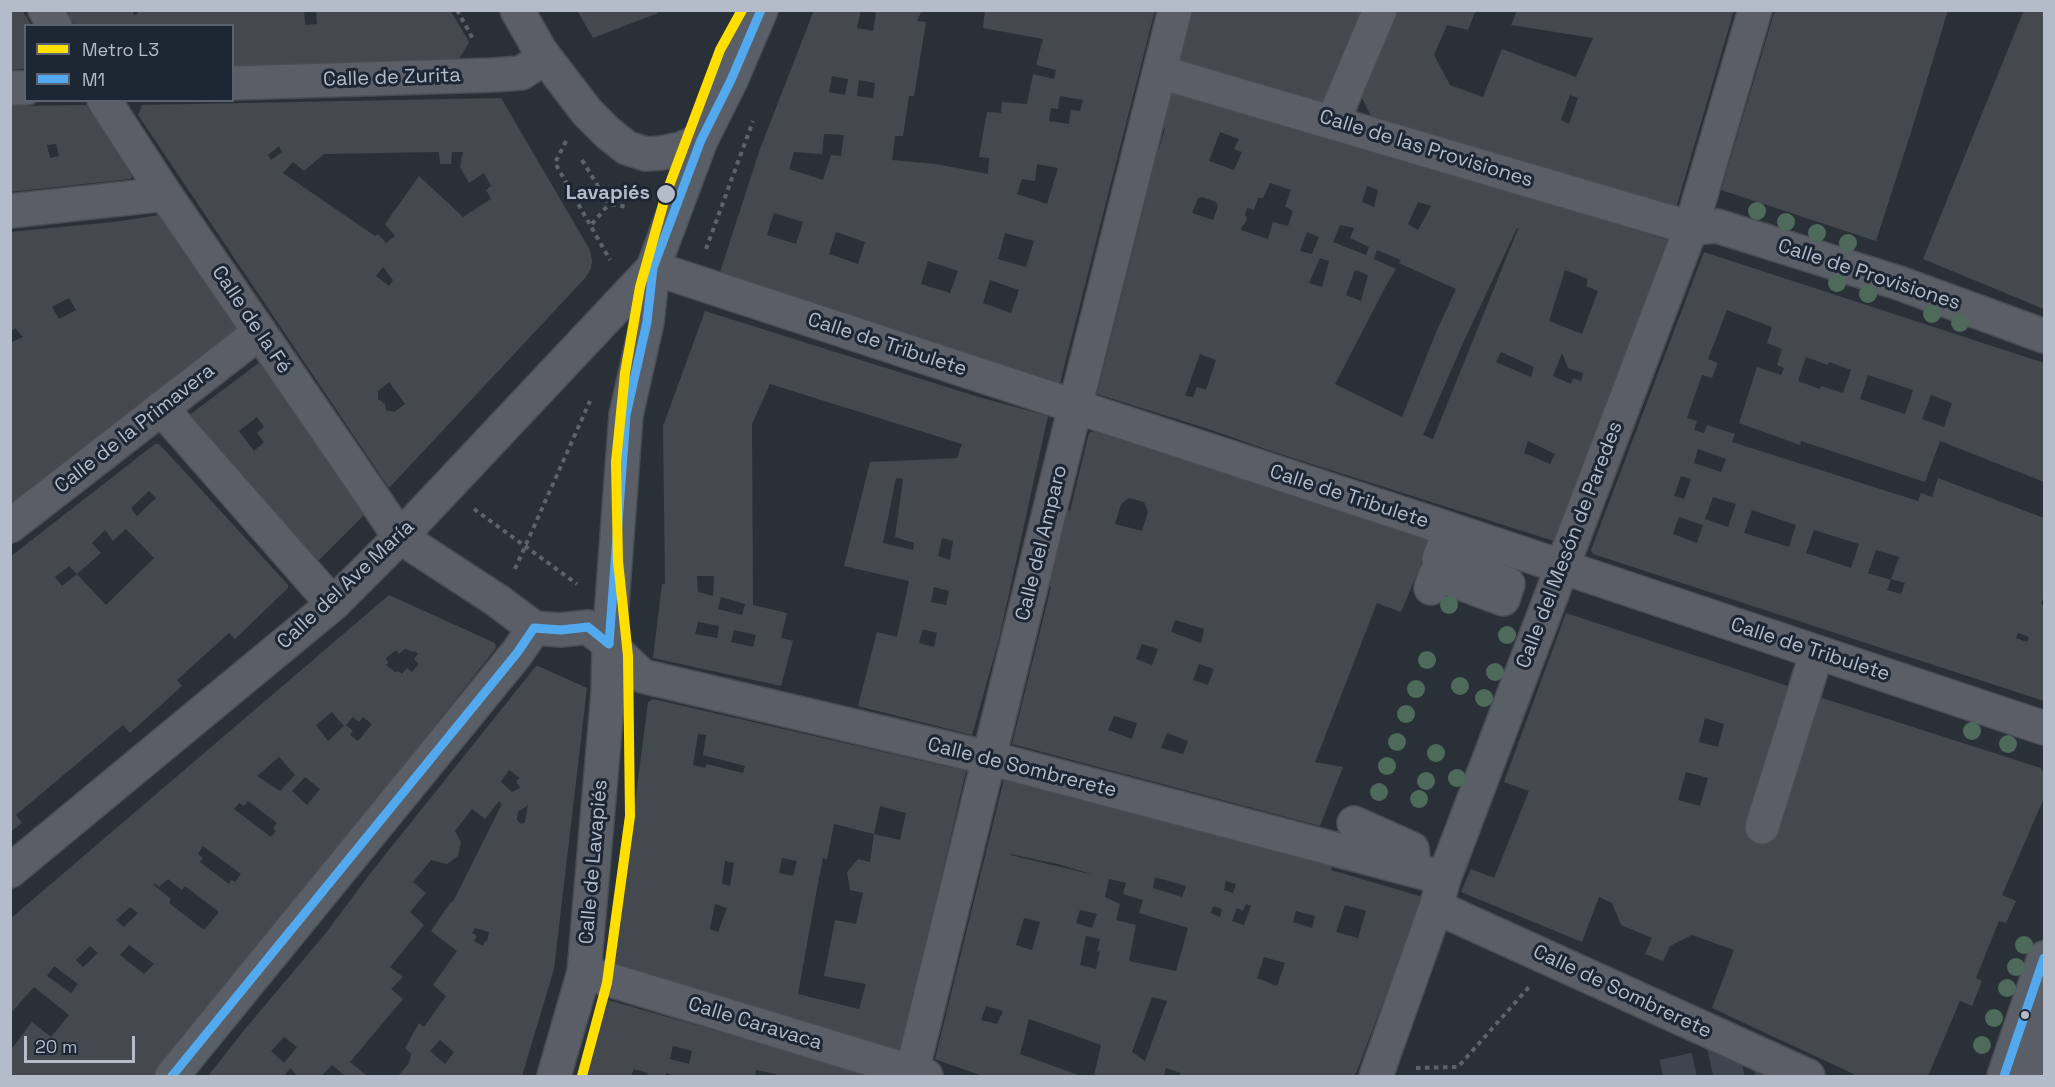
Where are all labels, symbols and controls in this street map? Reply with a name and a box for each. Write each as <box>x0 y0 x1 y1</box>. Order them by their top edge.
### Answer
legend <box>24 24 234 102</box>
text: Metro L3 <box>82 38 159 61</box>
street label: Calle de Zurita <box>323 64 461 92</box>
text: M1 <box>82 68 105 91</box>
street label: Calle de las Provisiones <box>1316 105 1536 193</box>
place label: Lavapiés <box>566 182 650 206</box>
marker: Lavapiés <box>655 183 677 205</box>
street label: Calle de Provisiones <box>1775 234 1963 316</box>
street label: Calle de la Fé <box>206 261 296 379</box>
street label: Calle de Tribulete <box>804 308 970 382</box>
street label: Calle de la Primavera <box>50 359 220 499</box>
street label: Calle del Mesón de Paredes <box>1512 418 1628 672</box>
street label: Calle de Tribulete <box>1266 460 1432 534</box>
street label: Calle del Amparo <box>1011 463 1073 623</box>
street label: Calle del Ave María <box>273 515 419 655</box>
street label: Calle de Tribulete <box>1727 613 1893 687</box>
street label: Calle de Sombrerete <box>925 733 1119 803</box>
street label: Calle de Lavapiés <box>575 779 613 945</box>
street label: Calle de Sombrerete <box>1529 940 1715 1044</box>
street label: Calle Caravaca <box>685 992 825 1056</box>
unlabelled marker <box>2019 1009 2031 1021</box>
scale bar <box>27 1024 138 1062</box>
text: 20 m <box>35 1035 78 1058</box>

